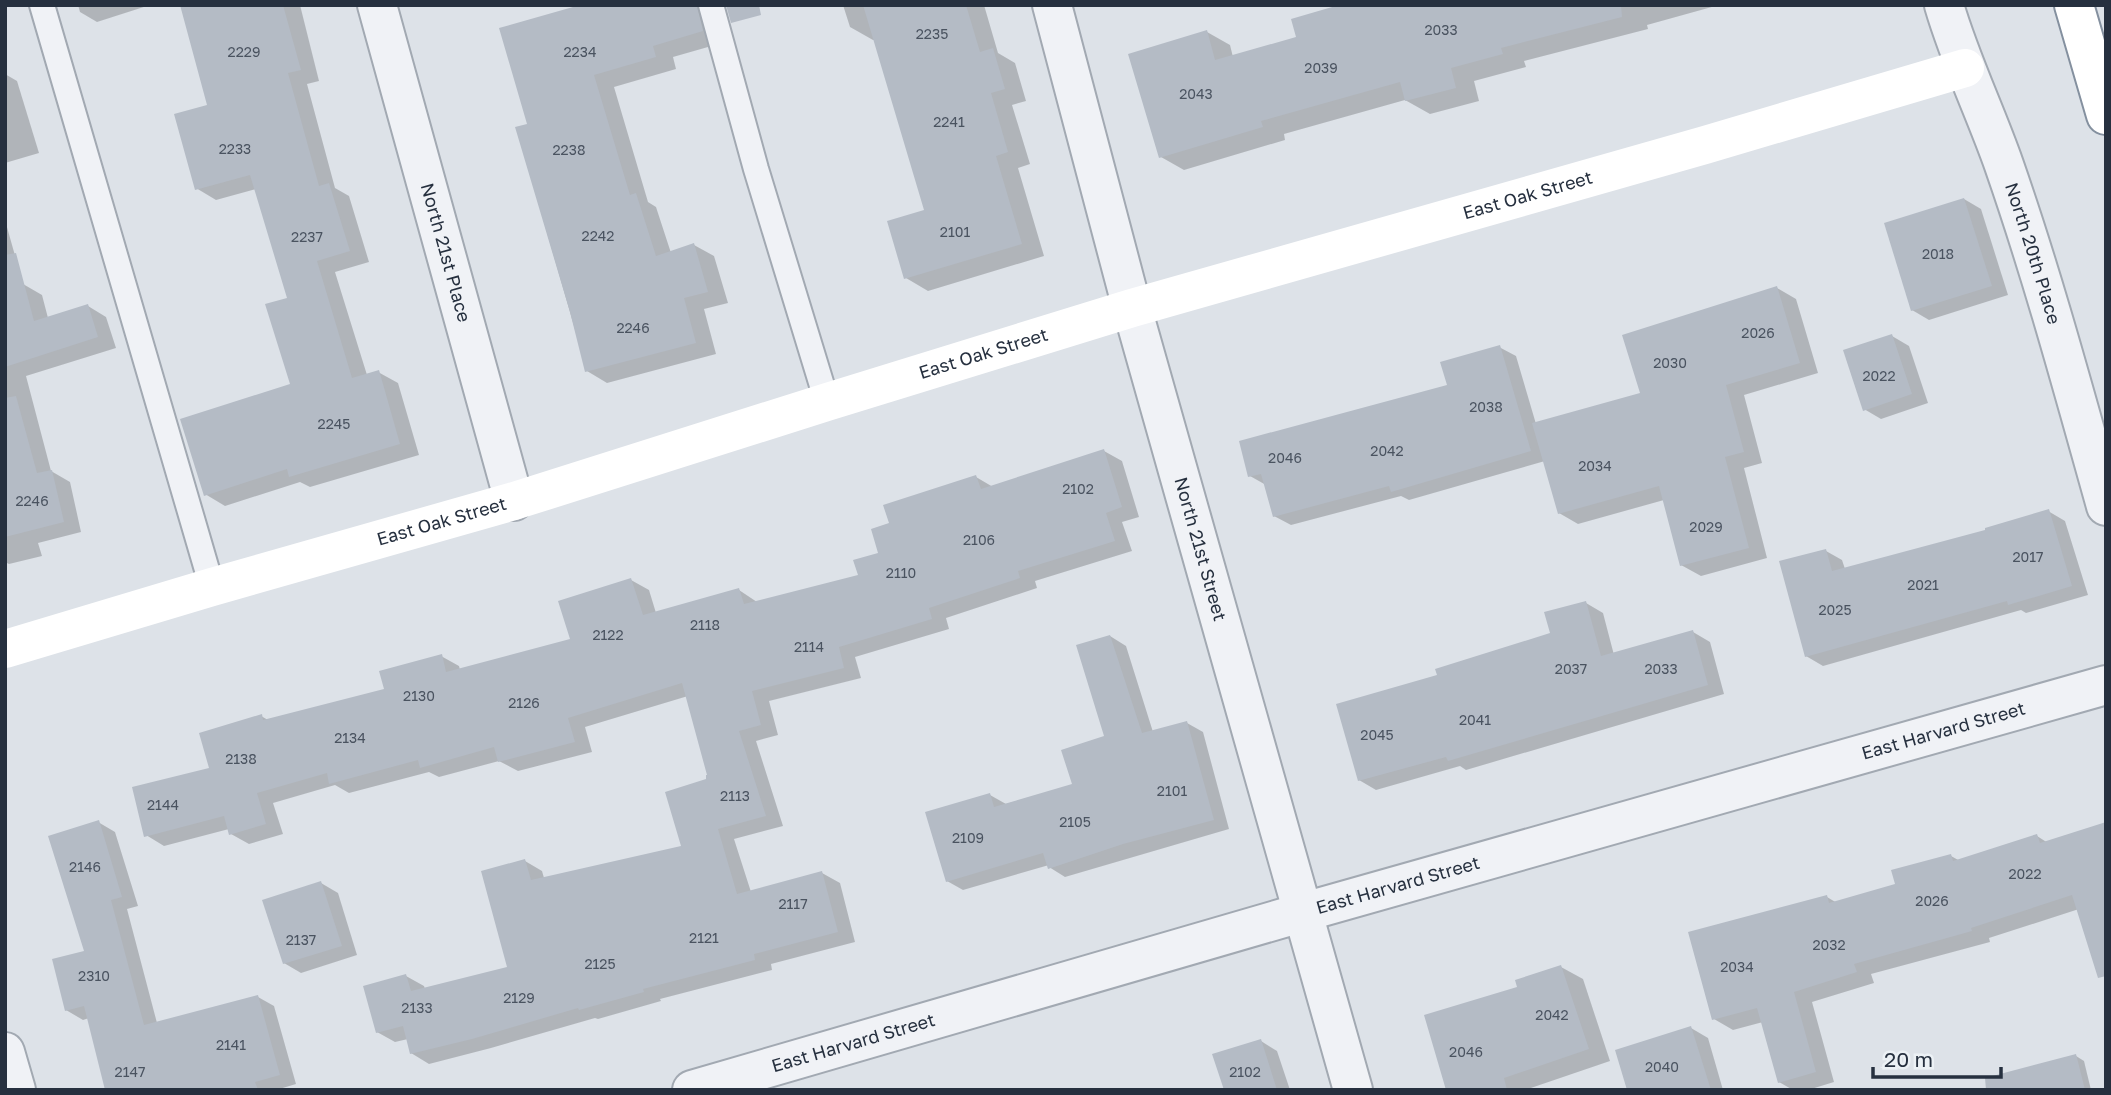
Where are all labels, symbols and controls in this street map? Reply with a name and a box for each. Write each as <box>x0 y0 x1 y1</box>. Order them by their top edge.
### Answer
house number: 2033 <box>1424 21 1458 38</box>
house number: 2235 <box>916 25 948 42</box>
house number: 2229 <box>228 43 260 60</box>
house number: 2234 <box>564 43 596 60</box>
house number: 2039 <box>1304 59 1338 76</box>
house number: 2043 <box>1179 85 1213 102</box>
house number: 2241 <box>933 113 965 130</box>
house number: 2233 <box>219 140 251 157</box>
house number: 2238 <box>553 141 585 158</box>
street label: East Oak Street <box>1460 166 1595 223</box>
street label: North 20th Place <box>2001 180 2066 327</box>
street label: North 21st Place <box>417 181 476 324</box>
house number: 2101 <box>940 223 970 240</box>
house number: 2242 <box>582 227 614 244</box>
house number: 2237 <box>291 228 323 245</box>
house number: 2018 <box>1922 245 1954 262</box>
house number: 2246 <box>616 319 650 336</box>
street label: East Oak Street <box>916 323 1050 383</box>
house number: 2026 <box>1741 324 1775 341</box>
house number: 2030 <box>1653 354 1687 371</box>
house number: 2022 <box>1862 367 1896 384</box>
house number: 2038 <box>1469 398 1503 415</box>
house number: 2245 <box>318 415 350 432</box>
house number: 2042 <box>1370 442 1404 459</box>
house number: 2046 <box>1268 449 1302 466</box>
house number: 2034 <box>1578 457 1612 474</box>
street label: North 21st Street <box>1170 474 1232 623</box>
house number: 2102 <box>1062 480 1094 497</box>
house number: 2246 <box>15 492 49 509</box>
street label: East Oak Street <box>374 492 509 549</box>
house number: 2029 <box>1689 518 1723 535</box>
house number: 2106 <box>963 531 995 548</box>
house number: 2017 <box>2012 548 2044 565</box>
house number: 2110 <box>886 564 916 581</box>
house number: 2021 <box>1907 576 1939 593</box>
house number: 2025 <box>1818 601 1852 618</box>
house number: 2118 <box>690 616 720 633</box>
house number: 2122 <box>592 626 624 643</box>
house number: 2114 <box>794 638 824 655</box>
house number: 2037 <box>1555 660 1587 677</box>
house number: 2033 <box>1644 660 1678 677</box>
house number: 2130 <box>403 687 435 704</box>
house number: 2126 <box>508 694 540 711</box>
street label: East Harvard Street <box>1859 696 2028 764</box>
house number: 2041 <box>1459 711 1491 728</box>
house number: 2045 <box>1360 726 1394 743</box>
house number: 2134 <box>334 729 366 746</box>
house number: 2138 <box>225 750 257 767</box>
house number: 2101 <box>1157 782 1187 799</box>
house number: 2113 <box>720 787 750 804</box>
house number: 2144 <box>147 796 179 813</box>
house number: 2105 <box>1059 813 1091 830</box>
house number: 2109 <box>952 829 984 846</box>
street label: East Harvard Street <box>1313 851 1482 918</box>
house number: 2146 <box>69 858 101 875</box>
house number: 2022 <box>2008 865 2042 882</box>
house number: 2026 <box>1915 892 1949 909</box>
house number: 2117 <box>778 895 808 912</box>
house number: 2121 <box>689 929 719 946</box>
house number: 2137 <box>286 931 316 948</box>
house number: 2032 <box>1812 936 1846 953</box>
house number: 2125 <box>584 955 616 972</box>
house number: 2034 <box>1720 958 1754 975</box>
house number: 2310 <box>78 967 110 984</box>
house number: 2129 <box>503 989 535 1006</box>
house number: 2133 <box>401 999 433 1016</box>
house number: 2042 <box>1535 1006 1569 1023</box>
street label: East Harvard Street <box>769 1008 937 1076</box>
house number: 2141 <box>216 1036 246 1053</box>
scale bar <box>1873 1036 2001 1080</box>
house number: 2046 <box>1449 1043 1483 1060</box>
text: 20 m <box>1884 1046 1933 1072</box>
house number: 2040 <box>1645 1058 1679 1075</box>
house number: 2147 <box>115 1063 145 1080</box>
house number: 2102 <box>1229 1063 1261 1080</box>

